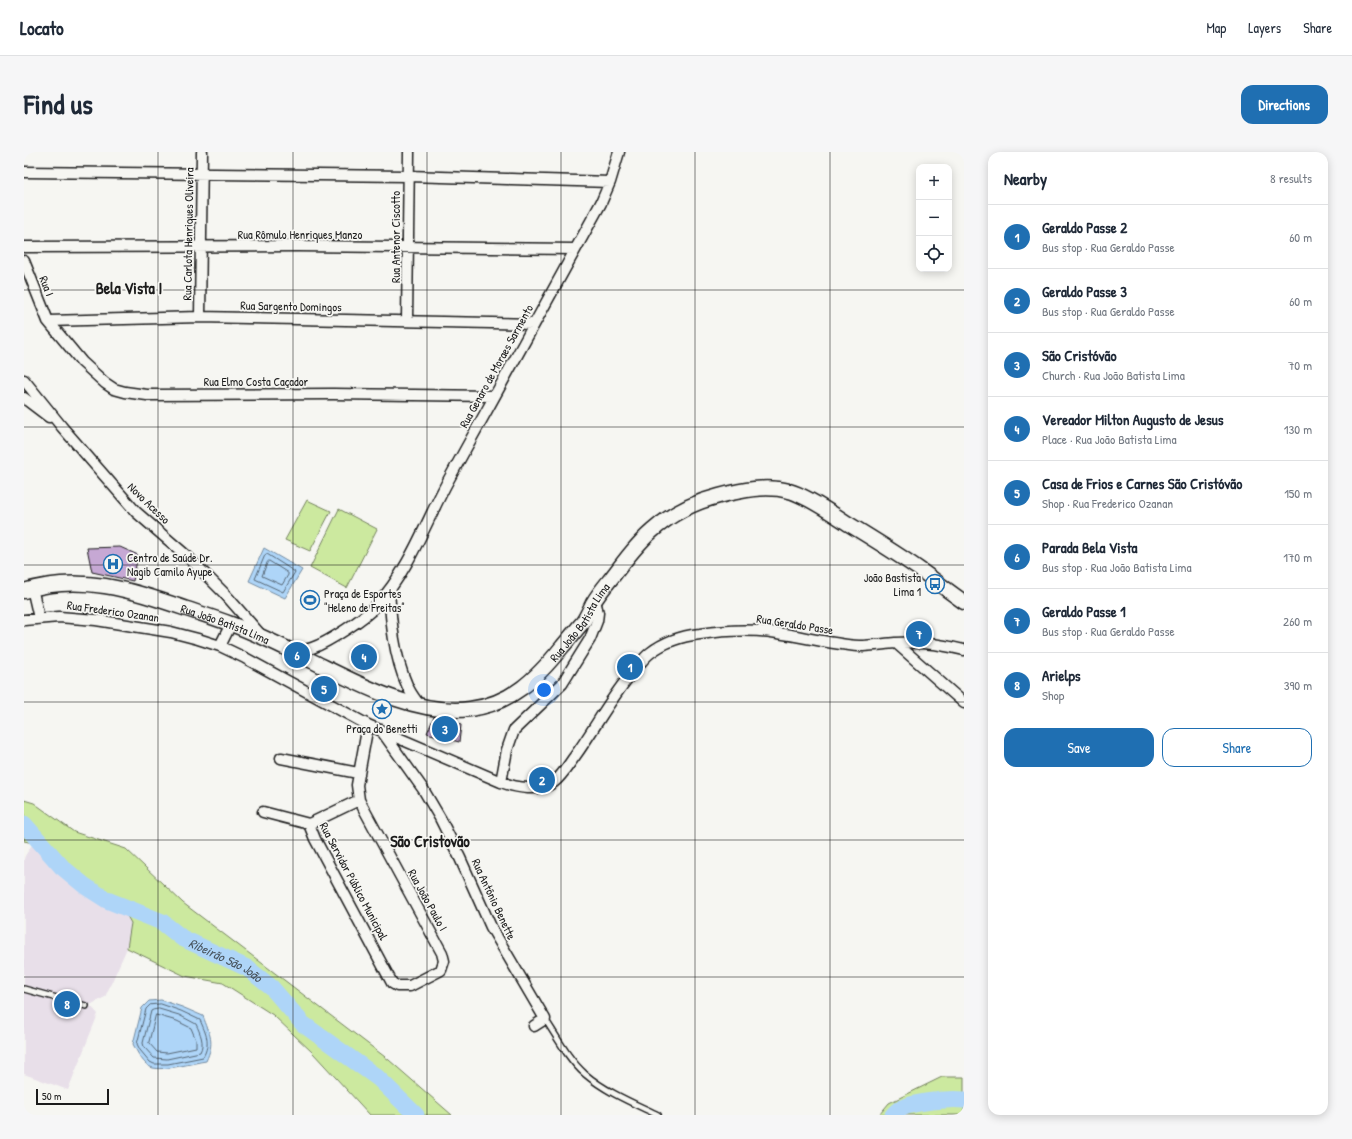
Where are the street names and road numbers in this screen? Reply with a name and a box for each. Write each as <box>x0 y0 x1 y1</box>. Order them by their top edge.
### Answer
street label: Rua Carlota Henriques Oliveira <box>178 167 198 301</box>
street label: Rua Antenor Ciscotto <box>387 191 404 283</box>
street label: Rua Rômulo Henriques Manzo <box>238 226 362 243</box>
street label: Rua I <box>35 273 59 299</box>
street label: Rua Sargento Domingos <box>240 297 342 315</box>
street label: Rua Genaro de Moraes Sarmento <box>455 301 537 431</box>
street label: Rua Elmo Costa Caçador <box>204 373 309 390</box>
street label: Novo Acesso <box>124 478 174 528</box>
street label: Rua João Batista Lima <box>545 579 613 665</box>
street label: Rua Frederico Ozanan <box>66 596 160 626</box>
street label: Rua João Batista Lima <box>179 599 273 648</box>
street label: Rua Geraldo Passe <box>755 610 835 638</box>
street label: Rua Servidor Público Municipal <box>316 819 393 944</box>
street label: Rua Antônio Benette <box>468 856 520 943</box>
street label: Rua João Paulo I <box>404 866 452 934</box>

